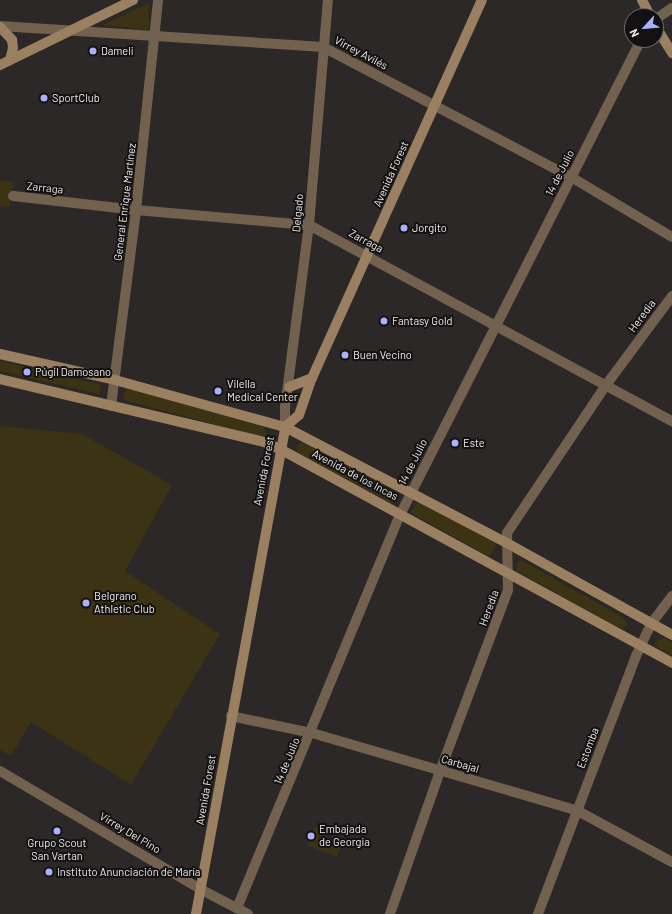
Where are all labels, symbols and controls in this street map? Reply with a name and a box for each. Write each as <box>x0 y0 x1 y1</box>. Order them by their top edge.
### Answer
north arrow <box>624 8 664 48</box>
text: N <box>626 27 641 39</box>
street label: Virrey Avilés <box>332 34 390 72</box>
place label: Dameli <box>101 44 134 58</box>
marker: Dameli <box>88 46 98 56</box>
place label: SportClub <box>52 91 100 105</box>
marker: SportClub <box>39 93 49 103</box>
street label: Avenida Forest <box>371 139 411 209</box>
street label: General Enrique Martínez <box>111 142 139 262</box>
street label: 14 de Julio <box>543 148 577 198</box>
street label: Zarraga <box>26 180 64 196</box>
street label: Delgado <box>290 193 306 233</box>
place label: Jorgito <box>412 221 447 235</box>
marker: Jorgito <box>399 223 409 233</box>
street label: Zarraga <box>347 227 385 255</box>
street label: Heredia <box>626 297 658 335</box>
place label: Fantasy Gold <box>392 314 453 328</box>
marker: Fantasy Gold <box>379 316 389 326</box>
place label: Buen Vecino <box>353 348 412 362</box>
marker: Buen Vecino <box>340 350 350 360</box>
place label: Púgil Damosano <box>35 365 111 379</box>
marker: Púgil Damosano <box>22 367 32 377</box>
place label: Vilella Medical Center <box>227 378 298 404</box>
marker: Vilella Medical Center <box>212 385 224 397</box>
street label: Avenida Forest <box>251 435 277 507</box>
place label: Este <box>463 436 485 450</box>
street label: 14 de Julio <box>396 437 430 487</box>
marker: Este <box>450 438 460 448</box>
street label: Avenida de los Incas <box>310 447 400 503</box>
street label: Heredia <box>476 588 502 628</box>
place label: Belgrano Athletic Club <box>94 590 155 616</box>
marker: Belgrano Athletic Club <box>81 598 91 608</box>
street label: Estomba <box>574 726 602 770</box>
street label: 14 de Julio <box>271 736 303 786</box>
street label: Carbajal <box>440 752 480 776</box>
street label: Avenida Forest <box>193 754 219 826</box>
street label: Virrey Del Pino <box>97 810 163 856</box>
place label: Embajada de Georgia <box>319 823 370 849</box>
marker: Grupo Scout San Vartan <box>52 826 62 836</box>
marker: Embajada de Georgia <box>306 831 316 841</box>
place label: Grupo Scout San Vartan <box>28 837 86 863</box>
place label: Instituto Anunciación de María <box>57 865 200 879</box>
marker: Instituto Anunciación de María <box>44 867 54 877</box>

